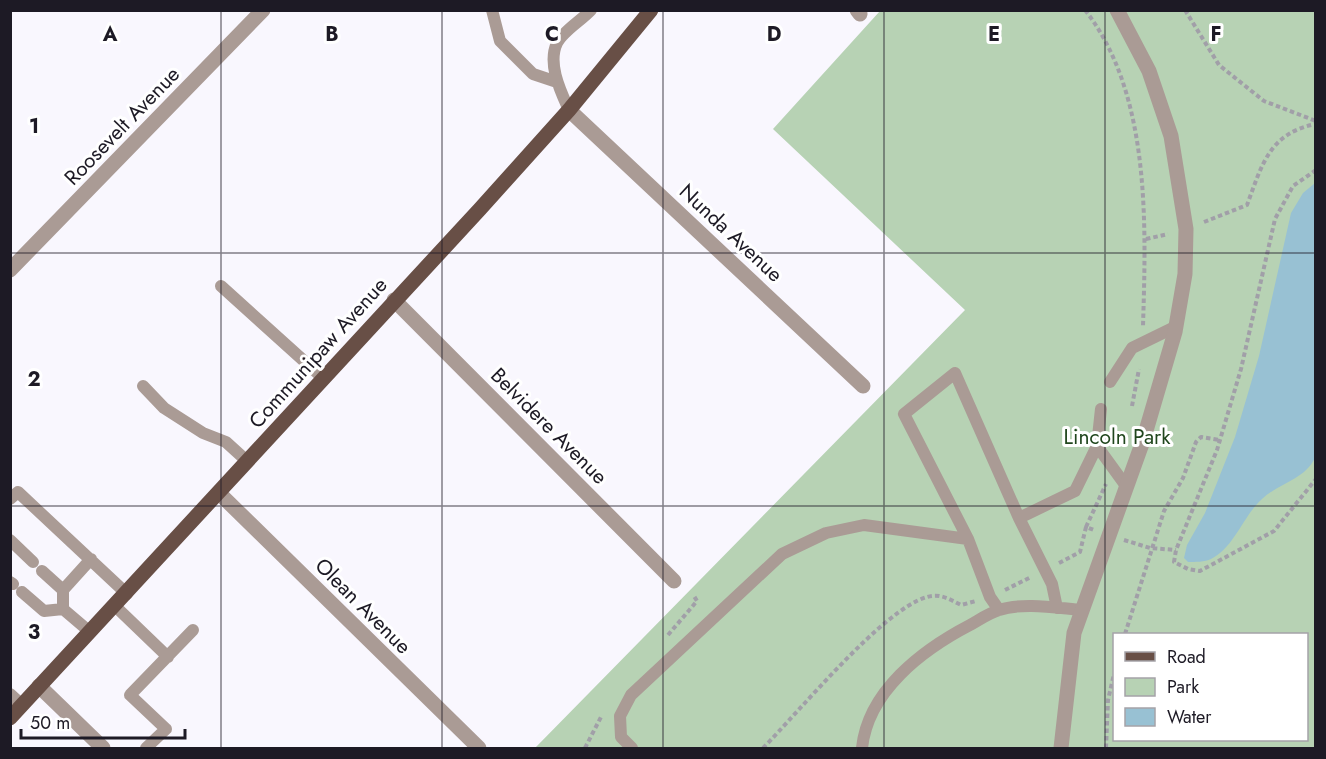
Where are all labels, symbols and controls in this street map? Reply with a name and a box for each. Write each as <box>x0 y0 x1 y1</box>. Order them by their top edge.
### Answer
text: A <box>102 20 118 49</box>
text: B <box>325 20 339 49</box>
text: C <box>545 20 559 49</box>
text: D <box>767 20 781 49</box>
text: E <box>988 20 1000 49</box>
text: F <box>1210 20 1222 49</box>
street label: Roosevelt Avenue <box>57 60 187 192</box>
text: 1 <box>29 112 39 141</box>
street label: Nunda Avenue <box>672 177 790 289</box>
street label: Communipaw Avenue <box>242 271 394 435</box>
street label: Belvidere Avenue <box>484 361 614 491</box>
text: 2 <box>27 365 41 394</box>
park label: Lincoln Park <box>1063 422 1171 452</box>
street label: Olean Avenue <box>308 551 418 661</box>
text: 3 <box>28 618 40 647</box>
legend <box>1113 633 1308 741</box>
text: Road <box>1167 644 1206 670</box>
text: Park <box>1167 674 1199 700</box>
scale bar <box>21 702 184 740</box>
text: Water <box>1167 704 1212 730</box>
text: 50 m <box>30 710 70 736</box>

